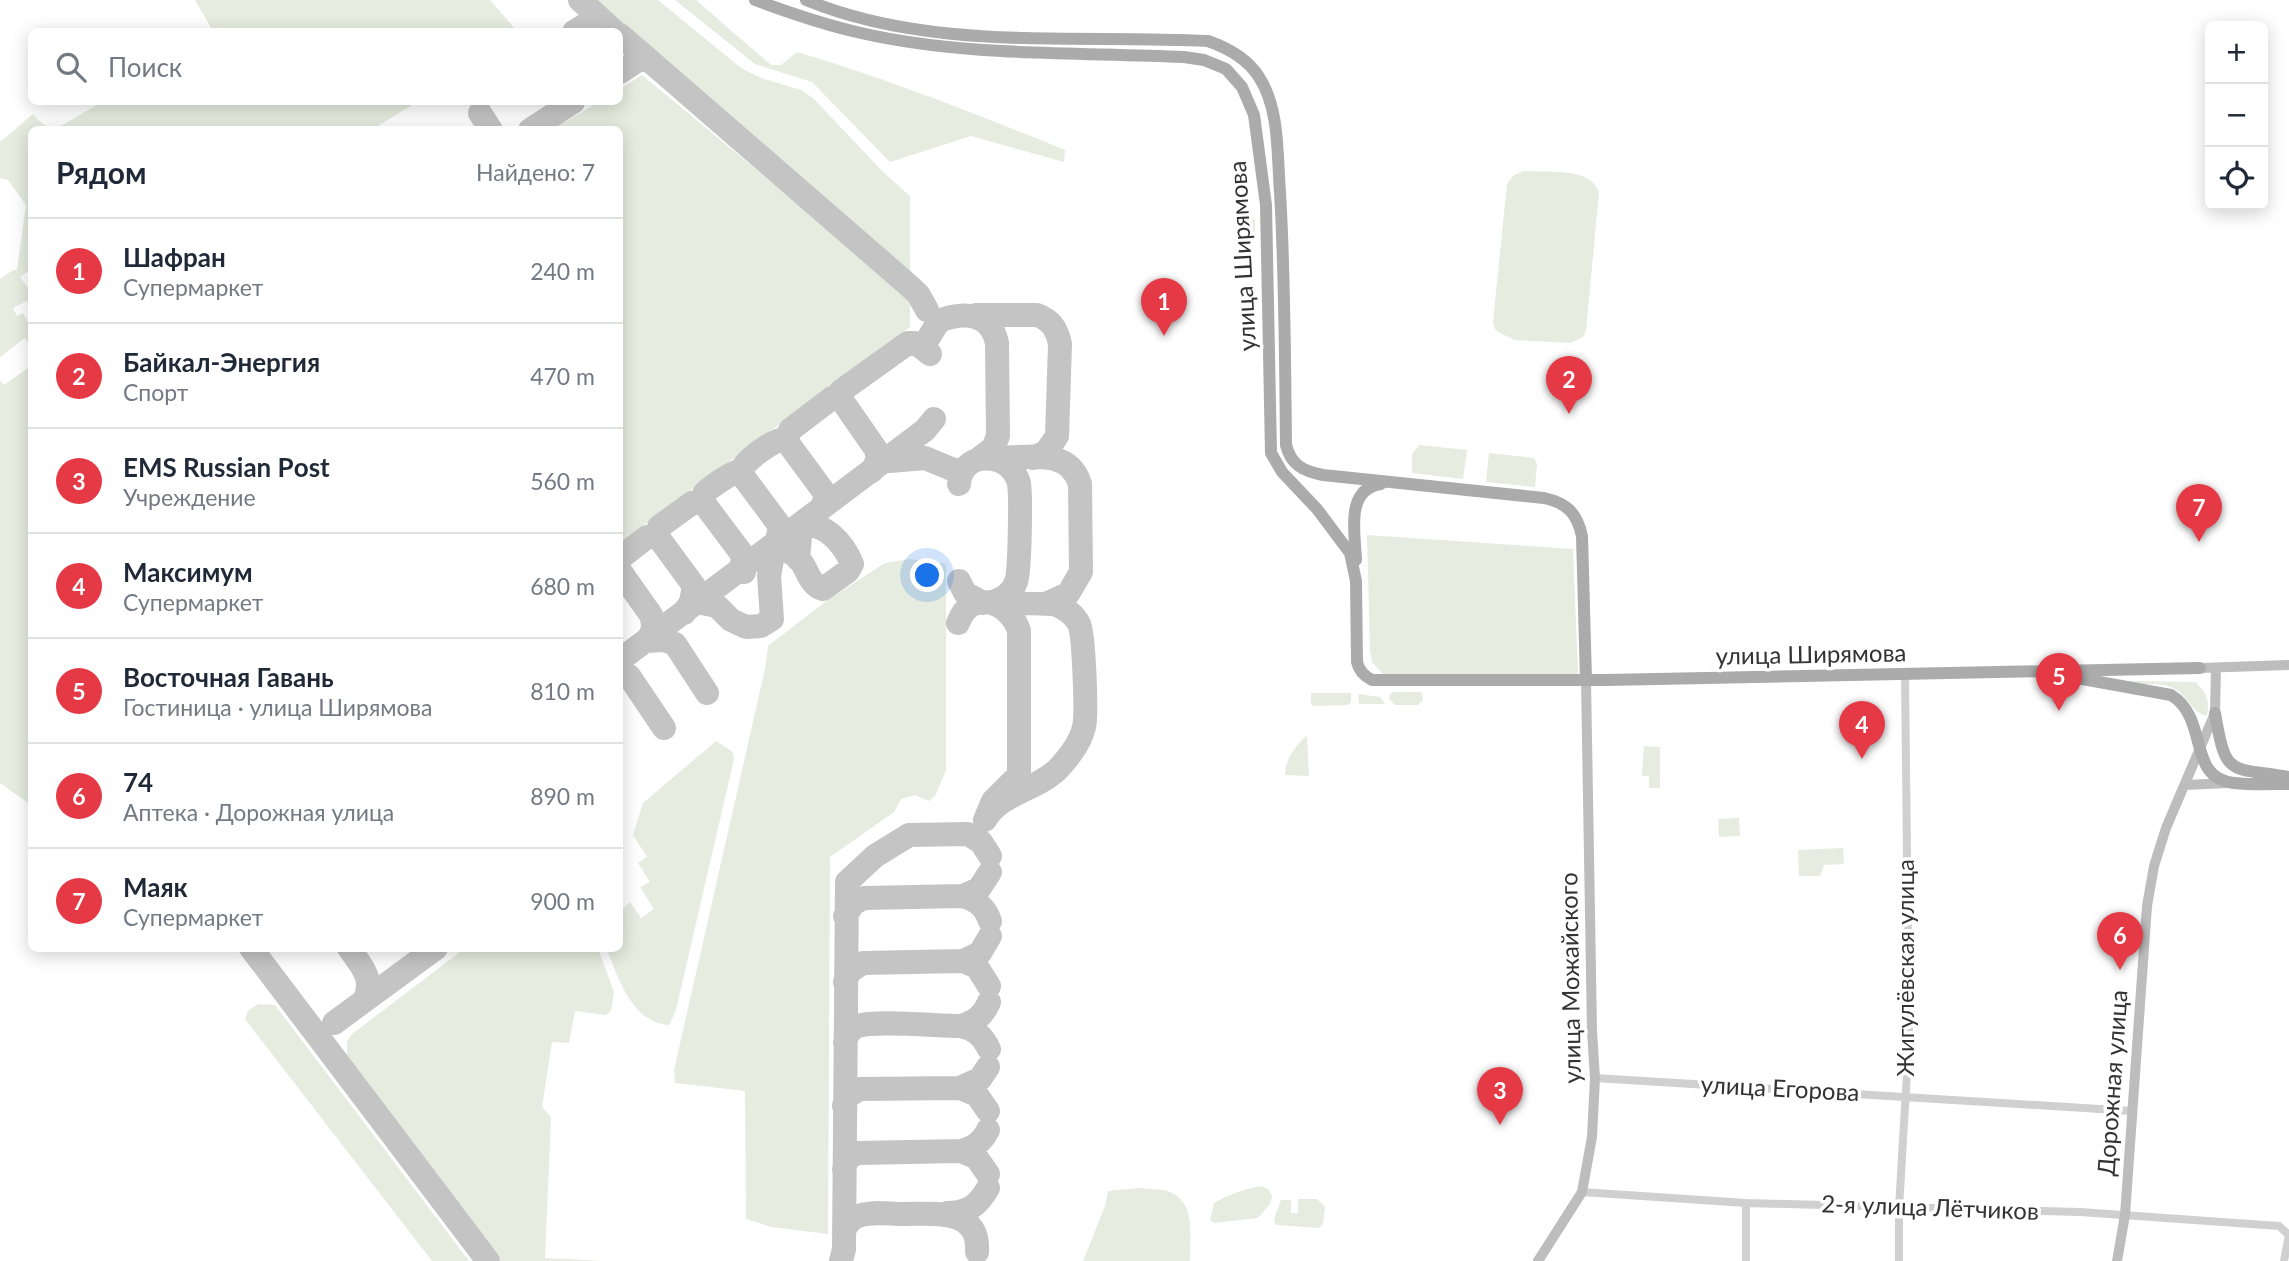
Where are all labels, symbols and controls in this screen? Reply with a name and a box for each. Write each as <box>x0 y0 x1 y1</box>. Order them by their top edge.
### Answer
map controls <box>2205 21 2268 210</box>
button: + <box>2205 21 2268 84</box>
search box <box>28 28 623 105</box>
icon: search <box>52 48 90 86</box>
text: Поиск <box>108 51 182 83</box>
button: − <box>2205 84 2268 147</box>
button: locate <box>2205 147 2268 210</box>
text: Рядом <box>56 154 146 190</box>
text: Найдено: 7 <box>476 158 595 186</box>
street label: улица Ширямова <box>1222 160 1261 352</box>
text: Шафран <box>123 241 226 273</box>
text: 1 <box>72 257 86 285</box>
text: 240 m <box>530 257 595 285</box>
text: Супермаркет <box>123 273 263 301</box>
pin: 1 <box>1141 278 1187 336</box>
text: Байкал-Энергия <box>123 346 320 378</box>
pin: 2 <box>1546 356 1592 414</box>
text: 2 <box>72 362 86 390</box>
text: 470 m <box>530 362 595 390</box>
text: Спорт <box>123 378 188 406</box>
text: EMS Russian Рost <box>123 451 330 483</box>
text: 3 <box>72 467 86 495</box>
text: 560 m <box>530 467 595 495</box>
text: Учреждение <box>123 483 256 511</box>
pin: 7 <box>2176 484 2222 542</box>
text: Максимум <box>123 556 253 588</box>
your location <box>910 558 944 592</box>
text: 4 <box>72 572 86 600</box>
text: 680 m <box>530 572 595 600</box>
text: Супермаркет <box>123 588 263 616</box>
street label: улица Ширямова <box>1715 637 1907 670</box>
pin: 5 <box>2036 653 2082 711</box>
text: Восточная Гавань <box>123 661 334 693</box>
text: 5 <box>72 677 86 705</box>
text: 810 m <box>530 677 595 705</box>
text: Гостиница · улица Ширямова <box>123 693 432 721</box>
pin: 4 <box>1839 701 1885 759</box>
text: 74 <box>123 766 153 798</box>
text: 6 <box>72 782 86 810</box>
text: 890 m <box>530 782 595 810</box>
text: Аптека · Дорожная улица <box>123 798 394 826</box>
street label: Жигулёвская улица <box>1890 859 1919 1077</box>
text: Маяк <box>123 871 188 903</box>
street label: улица Можайского <box>1553 872 1586 1084</box>
text: 7 <box>72 887 86 915</box>
text: 900 m <box>530 887 595 915</box>
text: Супермаркет <box>123 903 263 931</box>
pin: 6 <box>2097 912 2143 970</box>
street label: Дорожная улица <box>2091 989 2132 1177</box>
pin: 3 <box>1477 1067 1523 1125</box>
street label: улица Егорова <box>1700 1069 1860 1106</box>
street label: 2-я улица Лётчиков <box>1821 1188 2039 1225</box>

